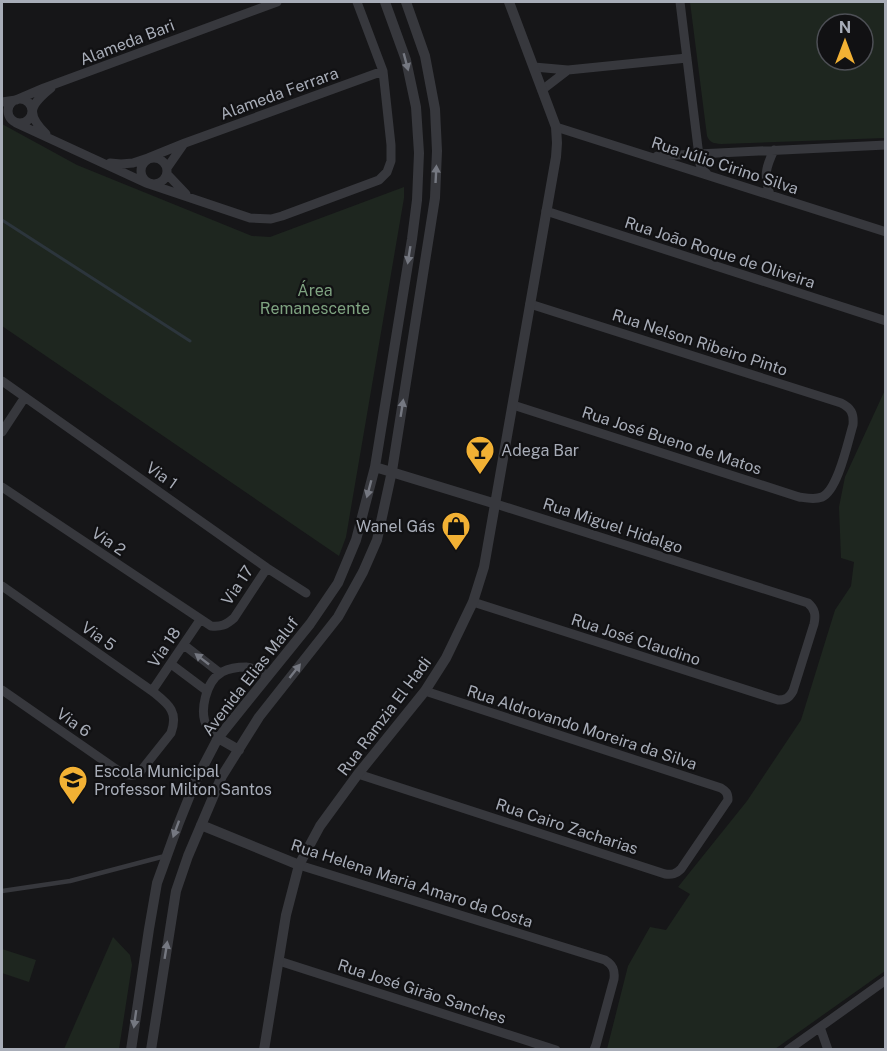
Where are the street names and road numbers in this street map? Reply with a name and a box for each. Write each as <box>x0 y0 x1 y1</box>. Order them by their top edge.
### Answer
street label: Alameda Bari <box>77 16 177 69</box>
street label: Alameda Ferrara <box>217 63 341 124</box>
street label: Rua Júlio Cirino Silva <box>649 133 801 198</box>
street label: Rua João Roque de Oliveira <box>622 213 818 292</box>
street label: Rua Nelson Ribeiro Pinto <box>610 305 790 380</box>
street label: Rua José Bueno de Matos <box>580 402 764 479</box>
street label: Via 1 <box>142 458 181 493</box>
street label: Rua Miguel Hidalgo <box>540 494 685 557</box>
street label: Via 2 <box>88 523 129 560</box>
street label: Via 17 <box>217 562 257 609</box>
street label: Rua José Claudino <box>569 610 703 669</box>
street label: Avenida Elias Maluf <box>198 613 303 739</box>
street label: Via 5 <box>78 618 120 655</box>
street label: Via 18 <box>144 624 185 671</box>
street label: Rua Ramzia El Hadi <box>334 653 435 779</box>
street label: Rua Aldrovando Moreira da Silva <box>464 681 699 774</box>
street label: Via 6 <box>53 704 95 741</box>
street label: Rua Cairo Zacharias <box>493 795 640 858</box>
street label: Rua Helena Maria Amaro da Costa <box>288 835 535 932</box>
street label: Rua José Girão Sanches <box>335 955 508 1028</box>

